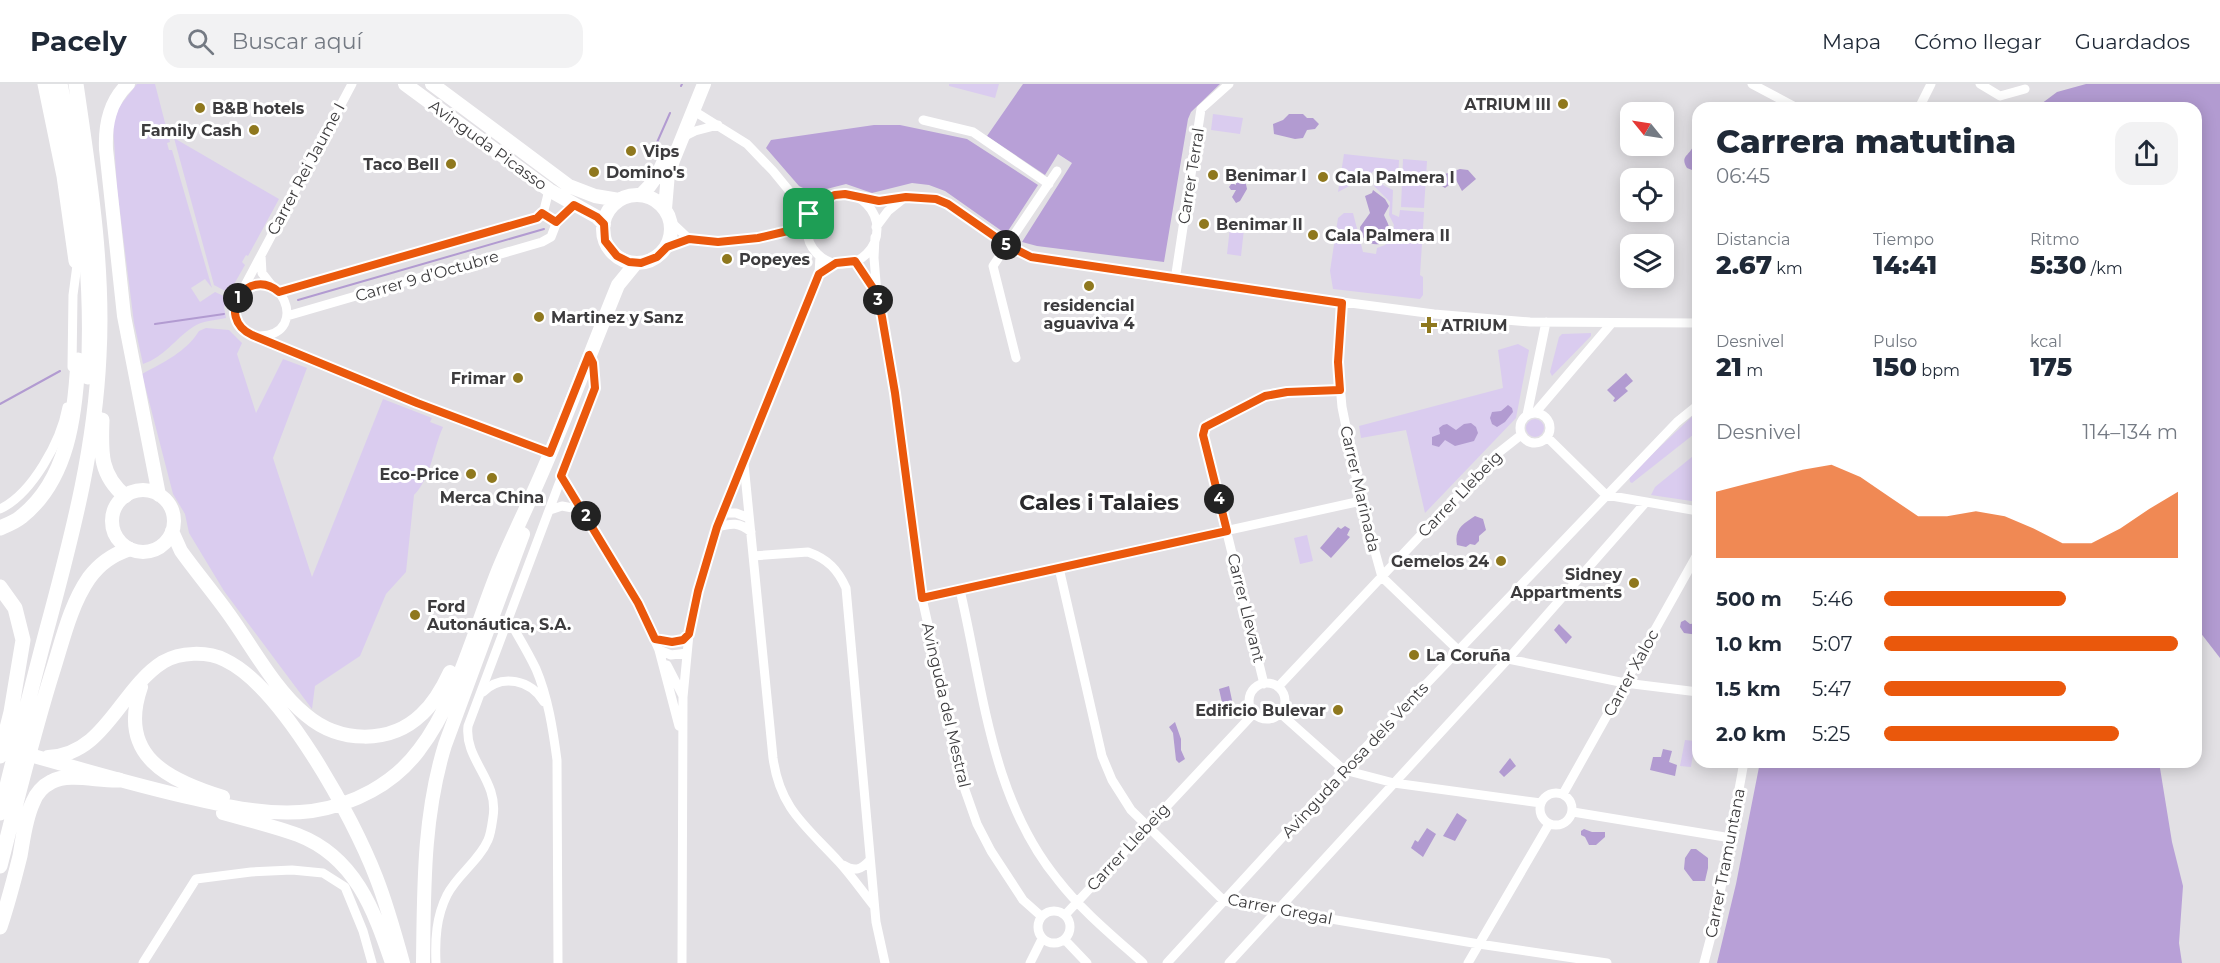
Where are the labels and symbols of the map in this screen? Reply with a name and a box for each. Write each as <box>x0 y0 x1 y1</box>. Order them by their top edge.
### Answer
place label: ATRIUM III <box>1463 95 1551 114</box>
street label: Avinguda Picasso <box>425 96 551 194</box>
marker: ATRIUM III <box>1556 97 1570 111</box>
place label: B&B hotels <box>212 99 305 118</box>
street label: Carrer Rei Jaume I <box>263 100 349 238</box>
marker: B&B hotels <box>193 101 207 115</box>
north arrow <box>1620 102 1674 156</box>
place label: Family Cash <box>141 121 242 140</box>
marker: Family Cash <box>247 123 261 137</box>
street label: Carrer Terral <box>1174 127 1208 225</box>
place label: Vips <box>642 142 680 161</box>
marker: Vips <box>624 144 638 158</box>
place label: Taco Bell <box>363 155 439 174</box>
marker: Taco Bell <box>444 157 458 171</box>
place label: Domino's <box>606 163 685 182</box>
marker: Domino's <box>587 165 601 179</box>
place label: Benimar I <box>1225 166 1307 185</box>
marker: Benimar I <box>1206 168 1220 182</box>
place label: Cala Palmera I <box>1335 168 1455 187</box>
marker: Cala Palmera I <box>1316 170 1330 184</box>
pin <box>783 188 834 239</box>
place label: Benimar II <box>1216 215 1303 234</box>
marker: Benimar II <box>1197 217 1211 231</box>
place label: Cala Palmera II <box>1325 226 1450 245</box>
marker: Cala Palmera II <box>1306 228 1320 242</box>
pin: 5 <box>991 230 1021 260</box>
street label: Carrer 9 d’Octubre <box>353 246 501 306</box>
place label: Popeyes <box>739 250 811 269</box>
marker: Popeyes <box>720 252 734 266</box>
marker: residencial aguaviva 4 <box>1082 279 1096 293</box>
pin: 1 <box>223 283 253 313</box>
pin: 3 <box>863 285 893 315</box>
place label: residencial aguaviva 4 <box>1043 296 1135 333</box>
place label: Martinez y Sanz <box>551 308 684 327</box>
marker: Martinez y Sanz <box>532 310 546 324</box>
place label: ATRIUM <box>1440 316 1507 335</box>
marker: ATRIUM <box>1422 318 1436 332</box>
place label: Frimar <box>451 369 506 388</box>
marker: Frimar <box>511 371 525 385</box>
street label: Carrer Marinada <box>1336 424 1384 554</box>
street label: Carrer Llebeig <box>1414 447 1506 541</box>
place label: Eco-Price <box>380 465 459 484</box>
marker: Eco-Price <box>464 467 478 481</box>
marker: Merca China <box>485 471 499 485</box>
pin: 4 <box>1204 484 1234 514</box>
place label: Merca China <box>440 488 544 507</box>
district label: Cales i Talaies <box>1019 489 1179 516</box>
pin: 2 <box>571 501 601 531</box>
street label: Carrer Llevant <box>1223 551 1269 665</box>
place label: Gemelos 24 <box>1391 552 1489 571</box>
marker: Gemelos 24 <box>1494 554 1508 568</box>
place label: Sidney Appartments <box>1509 565 1622 602</box>
marker: Sidney Appartments <box>1627 576 1641 590</box>
place label: Ford Autonáutica, S.A. <box>426 597 571 634</box>
marker: Ford Autonáutica, S.A. <box>408 608 422 622</box>
street label: Avinguda del Mestral <box>918 621 974 789</box>
street label: Carrer Xaloc <box>1599 626 1663 720</box>
place label: La Coruña <box>1426 646 1511 665</box>
marker: La Coruña <box>1407 648 1421 662</box>
street label: Avinguda Rosa dels Vents <box>1278 678 1432 842</box>
place label: Edificio Bulevar <box>1195 701 1326 720</box>
marker: Edificio Bulevar <box>1331 703 1345 717</box>
street label: Carrer Tramuntana <box>1701 787 1749 939</box>
street label: Carrer Llebeig <box>1083 799 1173 895</box>
street label: Carrer Gregal <box>1226 890 1334 928</box>

